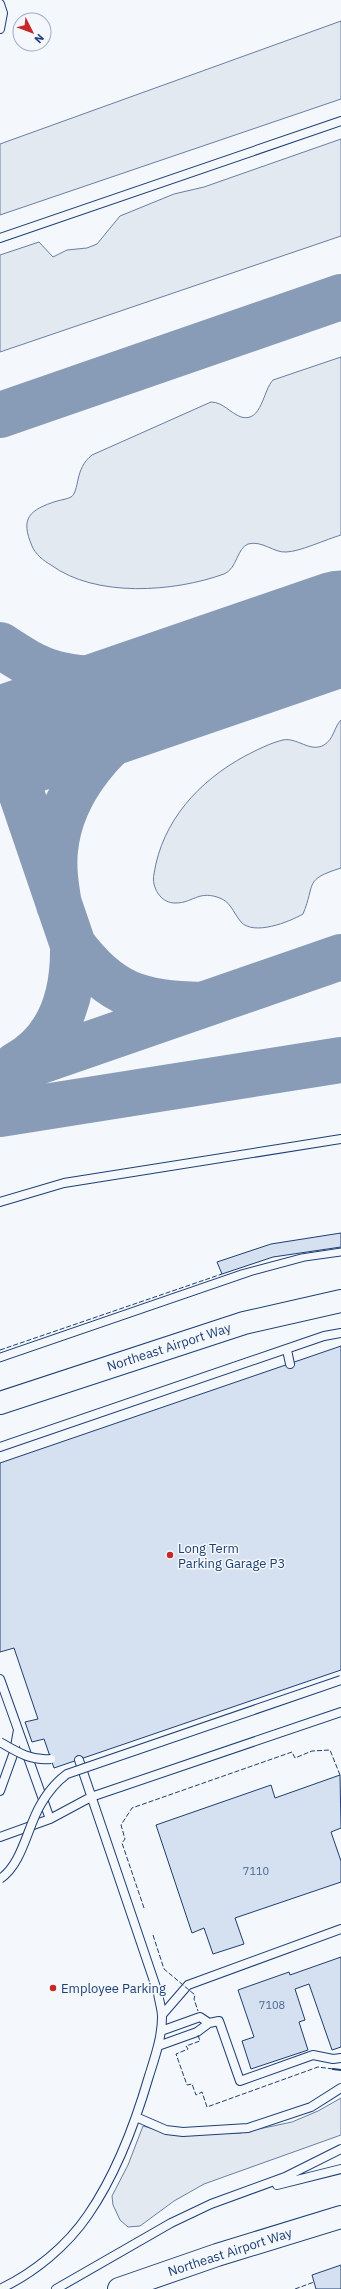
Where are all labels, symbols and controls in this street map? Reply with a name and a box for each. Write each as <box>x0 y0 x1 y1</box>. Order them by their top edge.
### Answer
north arrow <box>12 12 52 52</box>
text: N <box>32 31 47 46</box>
street label: Northeast Airport Way <box>105 1319 234 1375</box>
place label: Long Term Parking Garage P3 <box>178 1540 285 1572</box>
marker: Long Term Parking Garage P3 <box>165 1550 175 1560</box>
house number: 7110 <box>243 1864 269 1878</box>
place label: Employee Parking <box>61 1980 166 1997</box>
marker: Employee Parking <box>48 1983 58 1993</box>
house number: 7108 <box>259 1998 285 2012</box>
street label: Northeast Airport Way <box>166 2224 295 2280</box>

